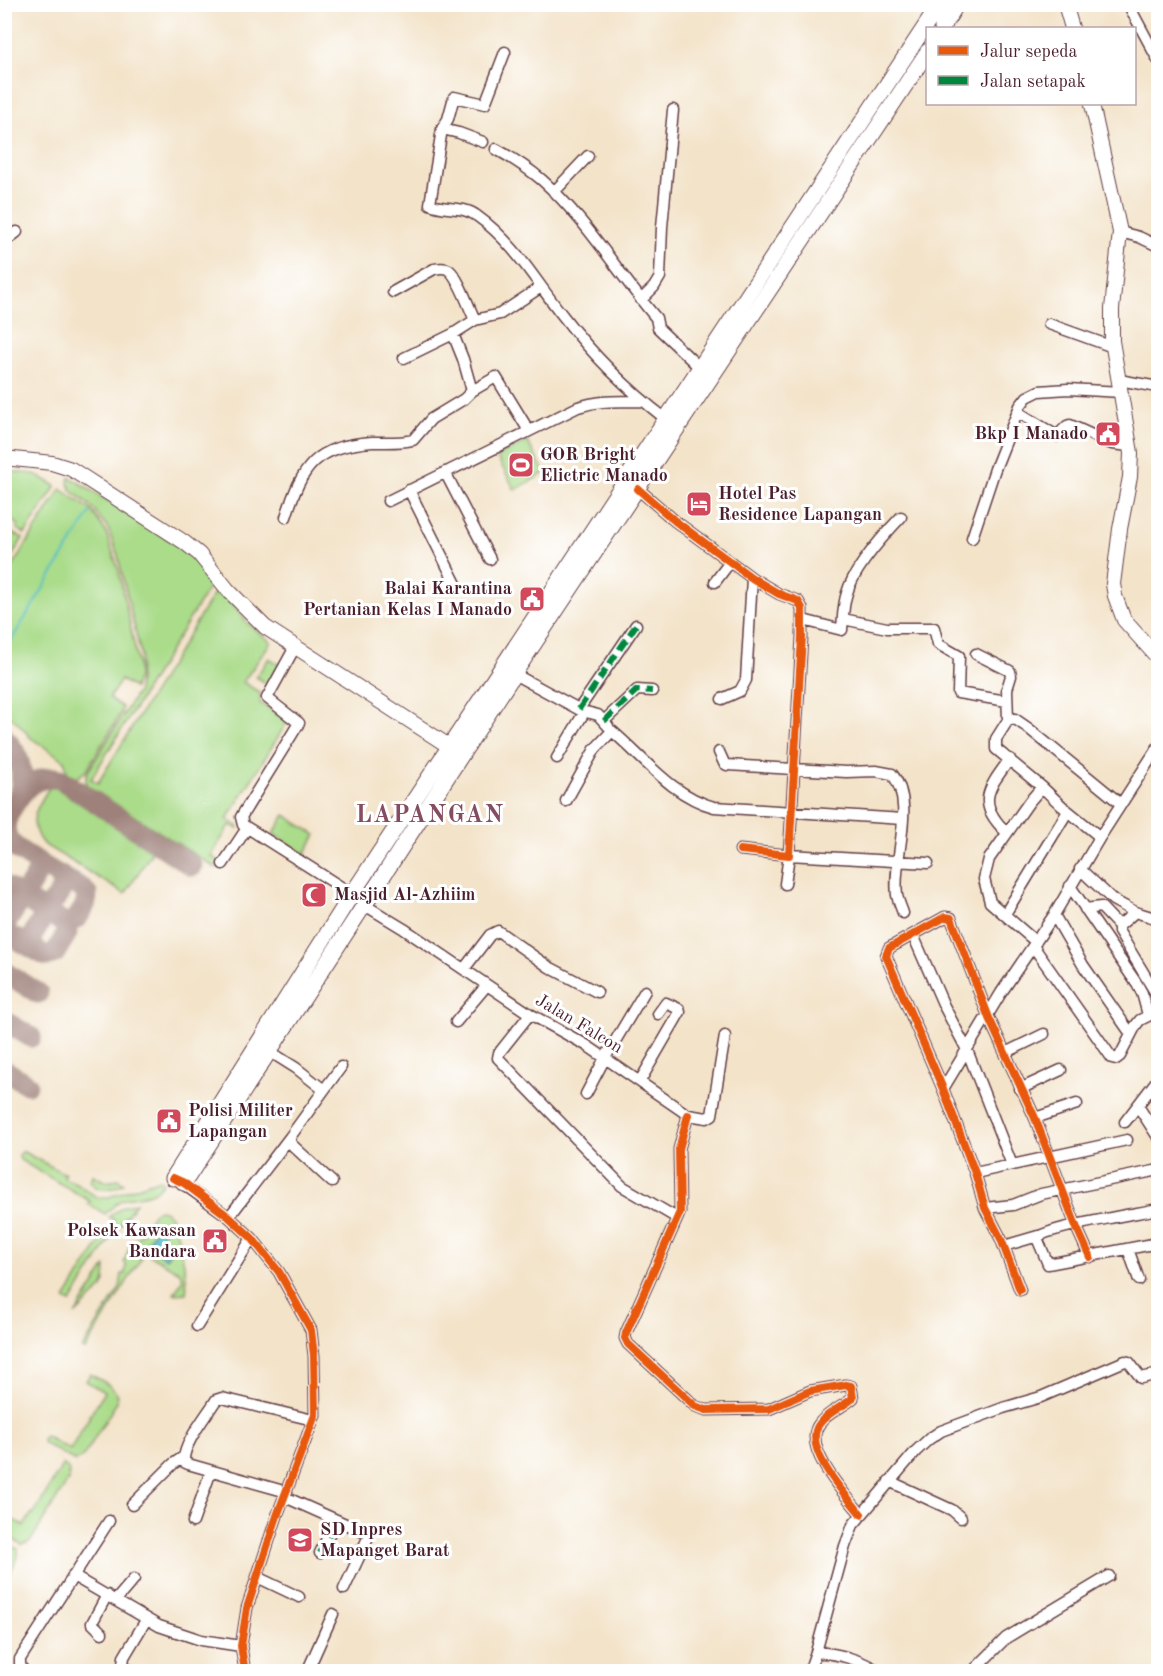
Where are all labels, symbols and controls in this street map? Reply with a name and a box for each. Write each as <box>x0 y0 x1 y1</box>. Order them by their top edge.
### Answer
legend <box>926 27 1136 105</box>
text: Jalur sepeda <box>980 43 1078 61</box>
text: Jalan setapak <box>980 73 1086 91</box>
public building icon: Bkp I Manado <box>1093 419 1123 449</box>
place label: Bkp I Manado <box>974 425 1088 443</box>
place label: GOR Bright Elictric Manado <box>540 446 668 485</box>
sports icon: GOR Bright Elictric Manado <box>506 450 536 480</box>
place label: Hotel Pas Residence Lapangan <box>718 485 882 524</box>
hotel icon: Hotel Pas Residence Lapangan <box>684 489 714 519</box>
place label: Balai Karantina Pertanian Kelas I Manado <box>303 580 512 619</box>
public building icon: Balai Karantina Pertanian Kelas I Manado <box>517 584 547 614</box>
district label: LAPANGAN <box>356 804 505 828</box>
mosque icon: Masjid Al-Azhiim <box>299 880 329 910</box>
place label: Masjid Al-Azhiim <box>334 886 475 904</box>
street label: Jalan Falcon <box>532 991 626 1057</box>
place label: Polisi Militer Lapangan <box>188 1102 293 1141</box>
public building icon: Polisi Militer Lapangan <box>154 1106 184 1136</box>
place label: Polsek Kawasan Bandara <box>67 1222 196 1261</box>
public building icon: Polsek Kawasan Bandara <box>200 1226 230 1256</box>
place label: SD Inpres Mapanget Barat <box>320 1521 450 1560</box>
school or university icon: SD Inpres Mapanget Barat <box>285 1525 315 1555</box>

